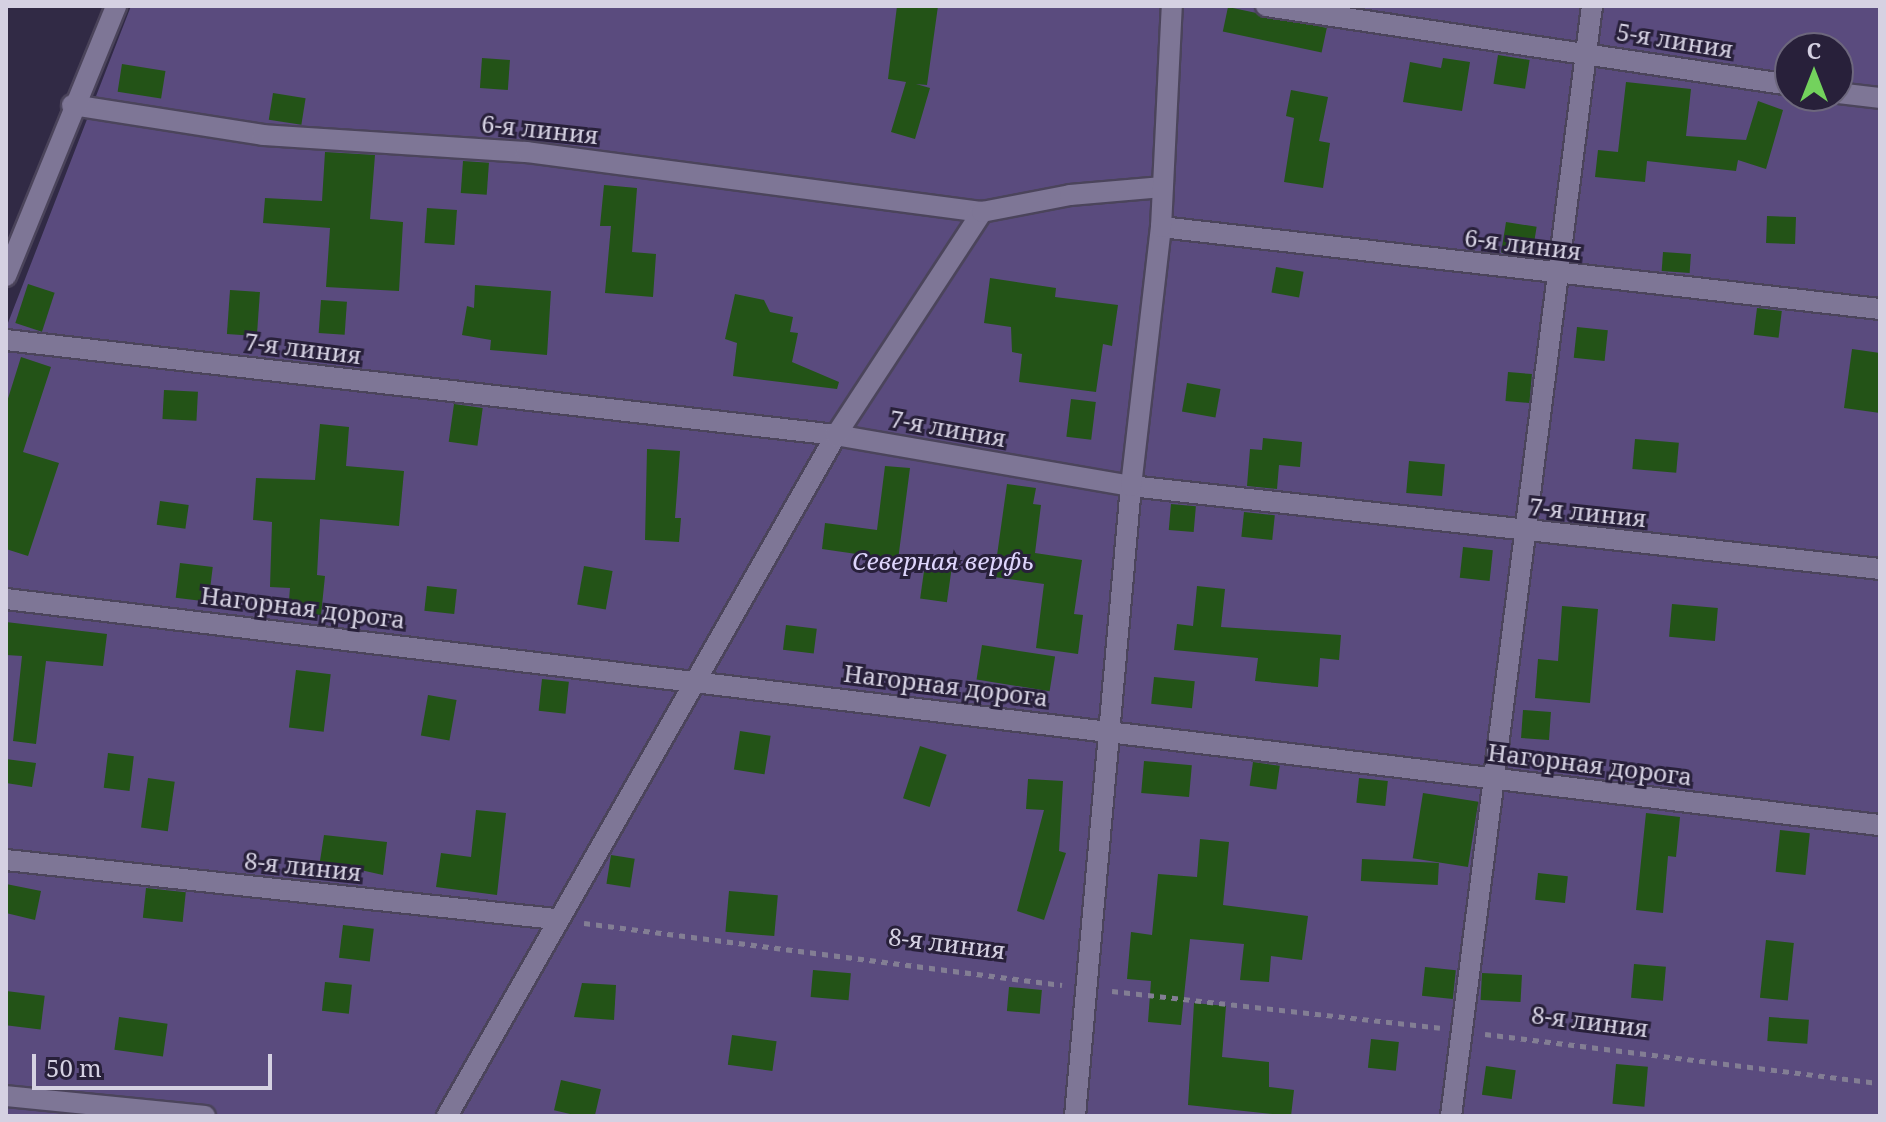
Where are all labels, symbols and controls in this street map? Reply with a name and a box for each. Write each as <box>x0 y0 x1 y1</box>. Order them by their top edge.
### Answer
street label: 5-я линия <box>1615 17 1735 63</box>
north arrow <box>1774 32 1854 112</box>
text: С <box>1807 35 1821 65</box>
street label: 6-я линия <box>480 109 600 149</box>
street label: 6-я линия <box>1463 223 1583 265</box>
street label: 7-я линия <box>243 327 363 369</box>
street label: 7-я линия <box>888 404 1008 452</box>
street label: 7-я линия <box>1528 492 1648 532</box>
park label: Северная верфь <box>852 547 1034 575</box>
street label: Нагорная дорога <box>199 580 407 634</box>
street label: Нагорная дорога <box>842 658 1050 712</box>
street label: Нагорная дорога <box>1486 737 1694 791</box>
street label: 8-я линия <box>243 846 363 886</box>
street label: 8-я линия <box>887 922 1007 964</box>
street label: 8-я линия <box>1530 1000 1650 1042</box>
scale bar <box>36 1038 276 1088</box>
text: 50 m <box>46 1051 102 1084</box>

